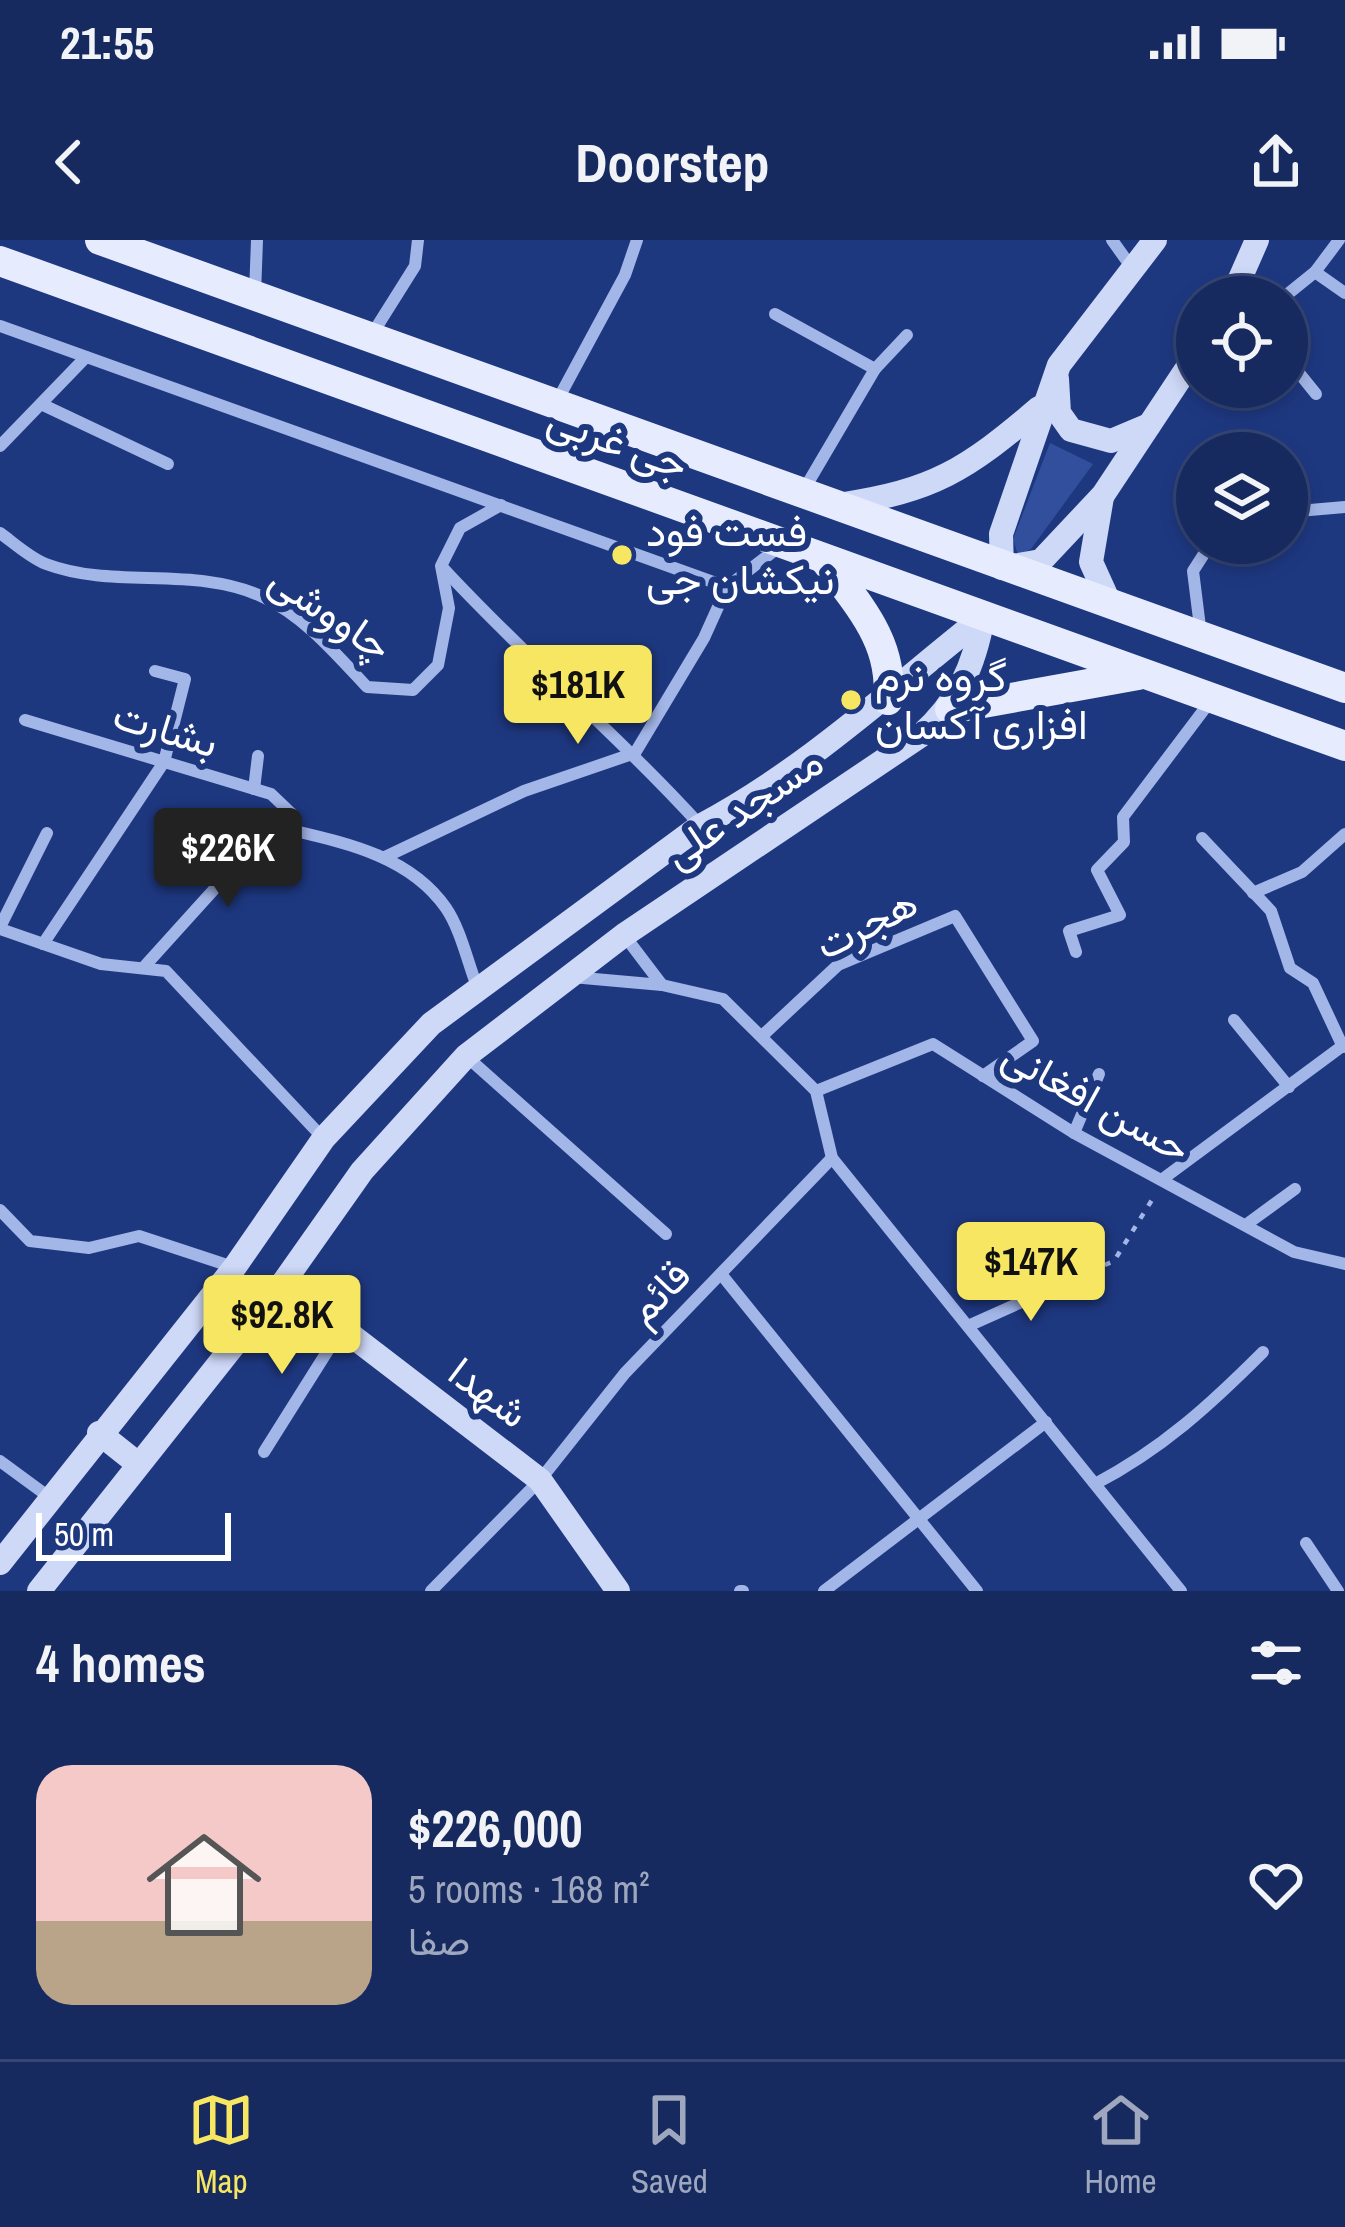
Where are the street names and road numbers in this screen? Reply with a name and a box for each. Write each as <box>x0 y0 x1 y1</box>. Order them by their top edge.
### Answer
street label: جی غربی <box>540 390 696 492</box>
street label: چاووشی <box>258 551 403 674</box>
street label: بشارت <box>107 686 225 770</box>
street label: مسجد علی <box>652 733 834 881</box>
street label: هجرت <box>805 874 927 972</box>
street label: حسن افغانی <box>993 1026 1201 1176</box>
street label: قائم <box>614 1247 702 1337</box>
street label: شهدا <box>438 1344 540 1440</box>

